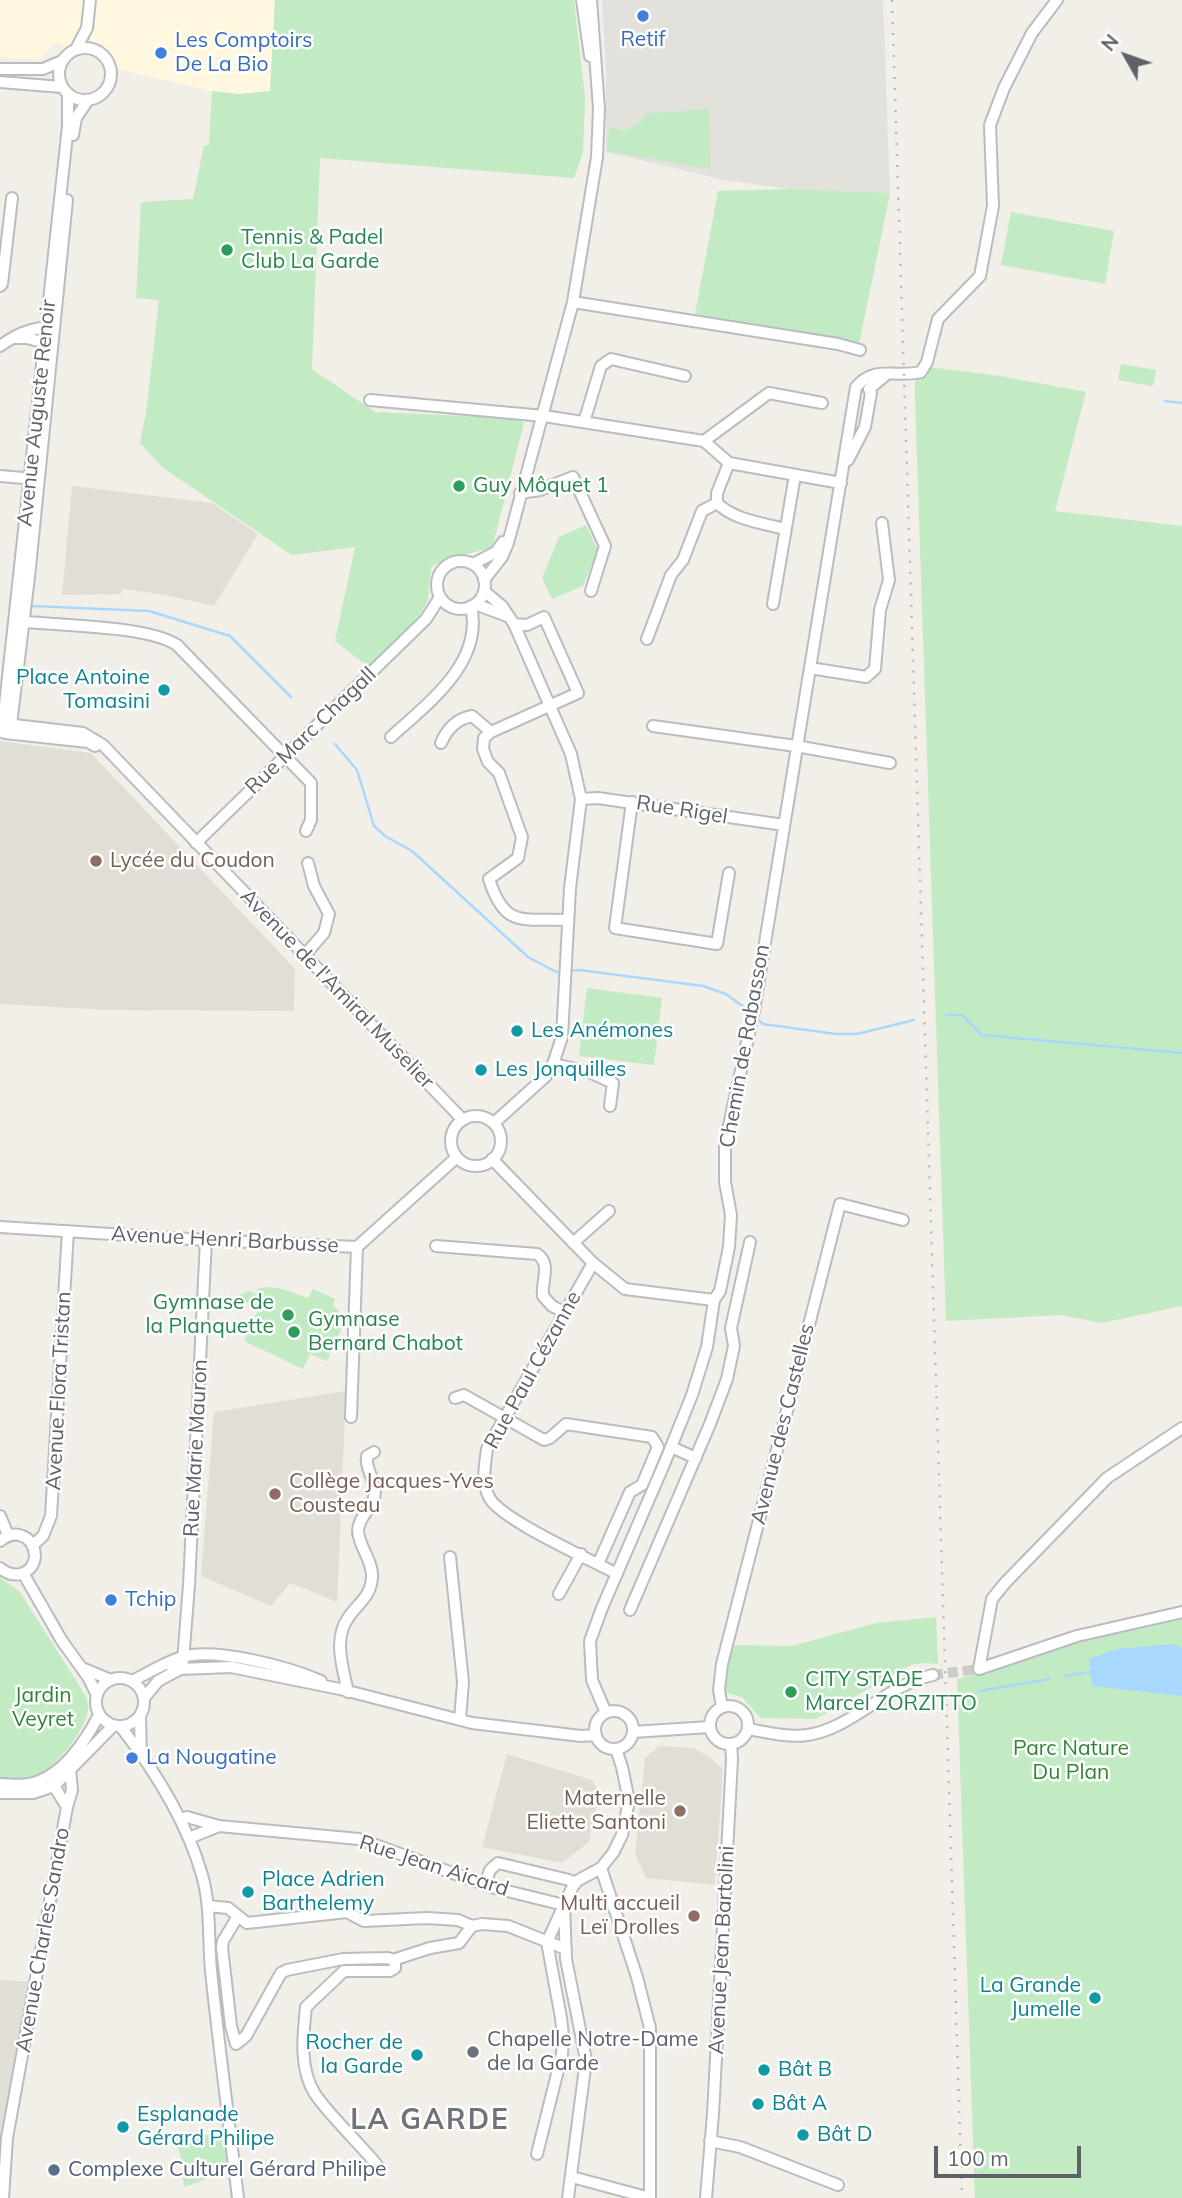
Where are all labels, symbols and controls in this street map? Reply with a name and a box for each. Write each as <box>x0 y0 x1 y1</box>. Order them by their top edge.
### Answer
marker: Retif <box>635 8 651 24</box>
north arrow <box>1091 21 1161 91</box>
place label: Retif <box>620 27 666 53</box>
place label: Les Comptoirs De La Bio <box>175 28 312 78</box>
text: N <box>1096 29 1124 56</box>
marker: Les Comptoirs De La Bio <box>153 45 169 61</box>
place label: Tennis & Padel Club La Garde <box>241 225 383 275</box>
marker: Tennis & Padel Club La Garde <box>219 242 235 258</box>
street label: Avenue Auguste Renoir <box>13 298 61 528</box>
place label: Guy Môquet 1 <box>473 473 609 499</box>
marker: Guy Môquet 1 <box>451 478 467 494</box>
street label: Rue Marc Chagall <box>240 662 382 800</box>
place label: Place Antoine Tomasini <box>16 665 150 715</box>
marker: Place Antoine Tomasini <box>156 682 172 698</box>
street label: Rue Rigel <box>635 790 729 830</box>
place label: Lycée du Coudon <box>110 848 275 874</box>
marker: Lycée du Coudon <box>88 853 104 869</box>
street label: Avenue de l'Amiral Muselier <box>235 884 439 1094</box>
street label: Chemin de Rabasson <box>715 942 775 1150</box>
place label: Les Anémones <box>531 1018 673 1044</box>
marker: Les Anémones <box>509 1023 525 1039</box>
place label: Les Jonquilles <box>495 1057 626 1083</box>
marker: Les Jonquilles <box>473 1062 489 1078</box>
street label: Avenue Henri Barbusse <box>110 1221 340 1259</box>
street label: Rue Paul Cézanne <box>479 1287 587 1453</box>
place label: Gymnase de la Planquette <box>145 1290 274 1340</box>
street label: Avenue Flora Tristan <box>41 1291 77 1491</box>
marker: Gymnase de la Planquette <box>280 1307 296 1323</box>
place label: Gymnase Bernard Chabot <box>308 1307 463 1357</box>
street label: Avenue des Castelles <box>746 1321 820 1527</box>
marker: Gymnase Bernard Chabot <box>286 1324 302 1340</box>
street label: Rue Marie Mauron <box>179 1358 213 1538</box>
place label: Collège Jacques-Yves Cousteau <box>289 1469 494 1519</box>
marker: Collège Jacques-Yves Cousteau <box>267 1486 283 1502</box>
place label: Tchip <box>125 1587 176 1613</box>
marker: Tchip <box>103 1592 119 1608</box>
place label: CITY STADE Marcel ZORZITTO <box>805 1667 977 1717</box>
park label: Jardin Veyret <box>12 1683 74 1733</box>
marker: CITY STADE Marcel ZORZITTO <box>783 1684 799 1700</box>
park label: Parc Nature Du Plan <box>1013 1736 1129 1786</box>
place label: La Nougatine <box>146 1745 277 1771</box>
marker: La Nougatine <box>124 1750 140 1766</box>
place label: Maternelle Eliette Santoni <box>526 1786 666 1836</box>
marker: Maternelle Eliette Santoni <box>672 1803 688 1819</box>
street label: Avenue Charles Sandro <box>11 1826 75 2054</box>
street label: Rue Jean Aicard <box>356 1830 512 1902</box>
street label: Avenue Jean Bartolini <box>704 1845 740 2055</box>
place label: Place Adrien Barthelemy <box>262 1867 385 1917</box>
marker: Place Adrien Barthelemy <box>240 1884 256 1900</box>
place label: Multi accueil Leï Drolles <box>560 1891 680 1941</box>
marker: Multi accueil Leï Drolles <box>686 1908 702 1924</box>
place label: La Grande Jumelle <box>980 1973 1081 2023</box>
marker: La Grande Jumelle <box>1087 1990 1103 2006</box>
place label: Chapelle Notre-Dame de la Garde <box>487 2027 698 2077</box>
place label: Rocher de la Garde <box>305 2030 403 2080</box>
marker: Chapelle Notre-Dame de la Garde <box>465 2044 481 2060</box>
marker: Rocher de la Garde <box>409 2047 425 2063</box>
place label: Bât B <box>778 2057 832 2083</box>
marker: Bât B <box>756 2062 772 2078</box>
place label: Bât A <box>772 2091 827 2117</box>
marker: Bât A <box>750 2096 766 2112</box>
place label: Esplanade Gérard Philipe <box>137 2102 274 2152</box>
district label: LA GARDE <box>351 2104 509 2138</box>
marker: Esplanade Gérard Philipe <box>115 2119 131 2135</box>
place label: Bât D <box>817 2122 872 2148</box>
marker: Bât D <box>795 2127 811 2143</box>
scale bar <box>937 2132 1084 2176</box>
text: 100 m <box>947 2145 1009 2171</box>
place label: Complexe Culturel Gérard Philipe <box>68 2157 386 2183</box>
marker: Complexe Culturel Gérard Philipe <box>46 2162 62 2178</box>

